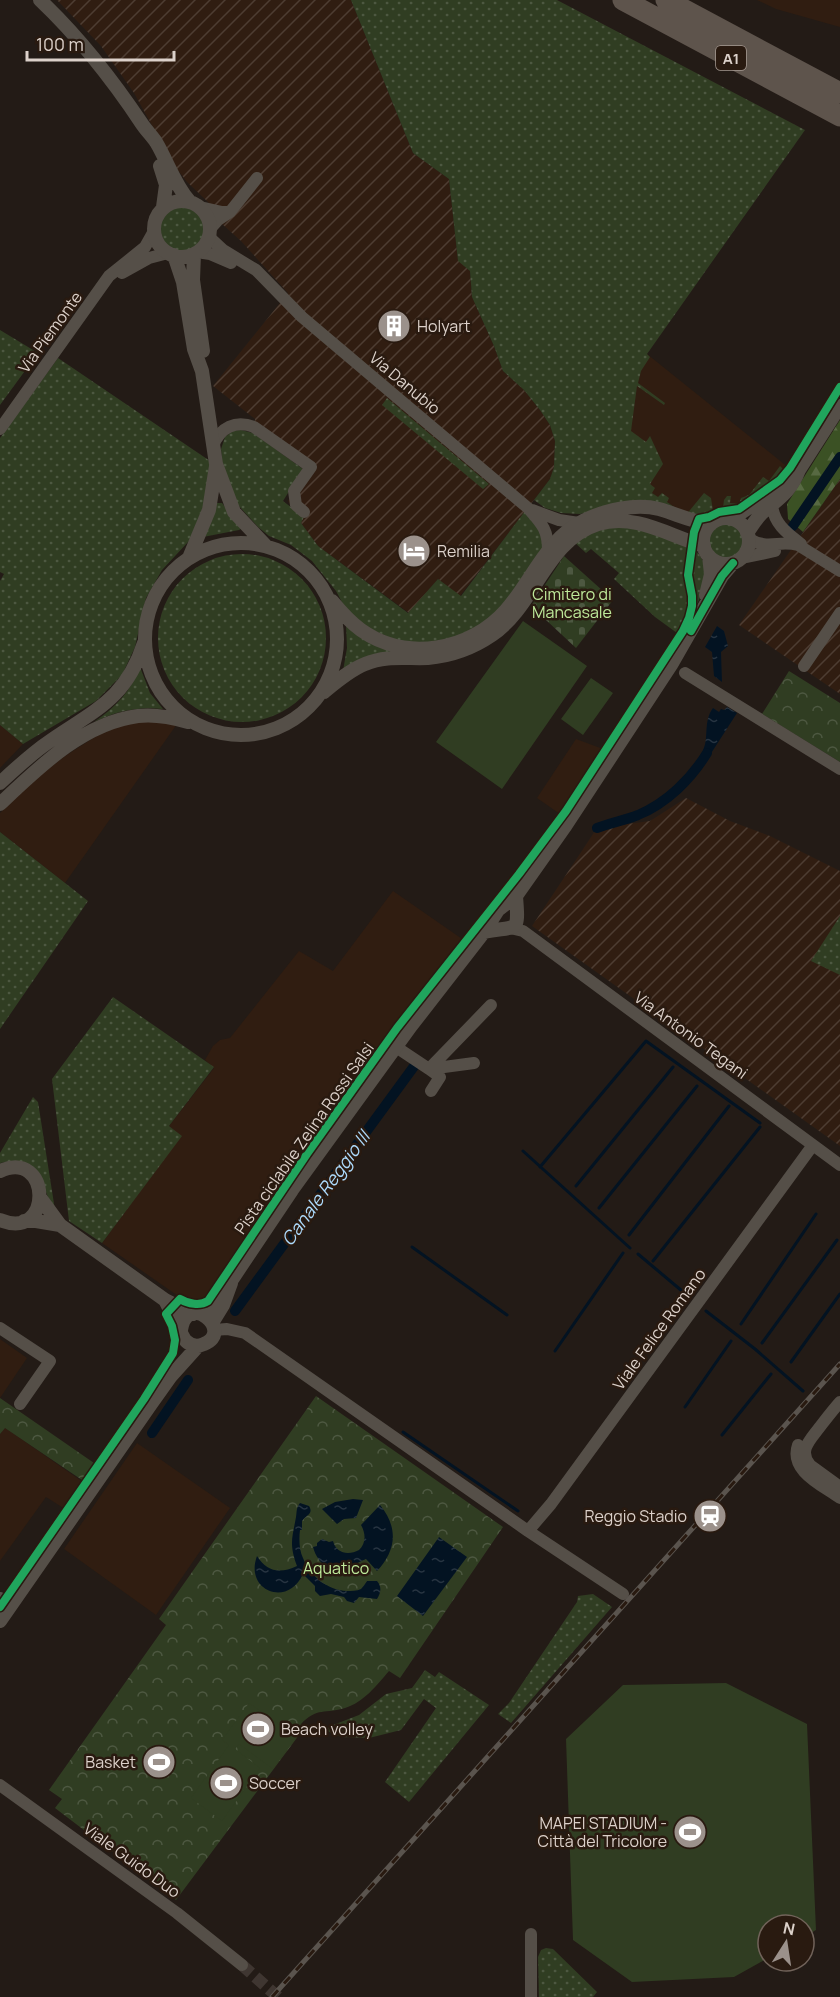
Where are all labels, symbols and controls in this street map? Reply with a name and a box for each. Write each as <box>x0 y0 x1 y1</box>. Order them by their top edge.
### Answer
scale bar <box>27 24 174 62</box>
text: 100 m <box>36 32 84 56</box>
road number: A1 <box>716 46 746 70</box>
street label: Via Piemonte <box>13 287 87 377</box>
building icon: Holyart <box>376 308 412 344</box>
place label: Holyart <box>417 315 470 337</box>
street label: Via Danubio <box>365 347 445 419</box>
hotel icon: Remilia <box>396 533 432 569</box>
place label: Remilia <box>437 540 490 562</box>
park label: Cimitero di Mancasale <box>532 583 612 623</box>
street label: Via Antonio Tegani <box>630 986 752 1084</box>
street label: Pista ciclabile Zelina Rossi Salsi <box>229 1038 379 1238</box>
water label: Canale Reggio III <box>275 1124 376 1250</box>
street label: Viale Felice Romano <box>607 1264 711 1394</box>
station icon: Reggio Stadio <box>692 1498 728 1534</box>
place label: Reggio Stadio <box>584 1505 687 1527</box>
park label: Aquatico <box>303 1557 369 1579</box>
sports icon: Beach volley <box>240 1711 276 1747</box>
place label: Beach volley <box>281 1718 373 1740</box>
sports icon: Basket <box>141 1744 177 1780</box>
place label: Basket <box>85 1751 136 1773</box>
sports icon: Soccer <box>208 1765 244 1801</box>
place label: Soccer <box>249 1772 301 1794</box>
place label: MAPEI STADIUM - Città del Tricolore <box>538 1812 667 1852</box>
sports icon: MAPEI STADIUM - Città del Tricolore <box>672 1814 708 1850</box>
street label: Viale Guido Duo <box>79 1817 185 1903</box>
north arrow <box>756 1913 816 1973</box>
text: N <box>781 1916 797 1940</box>

